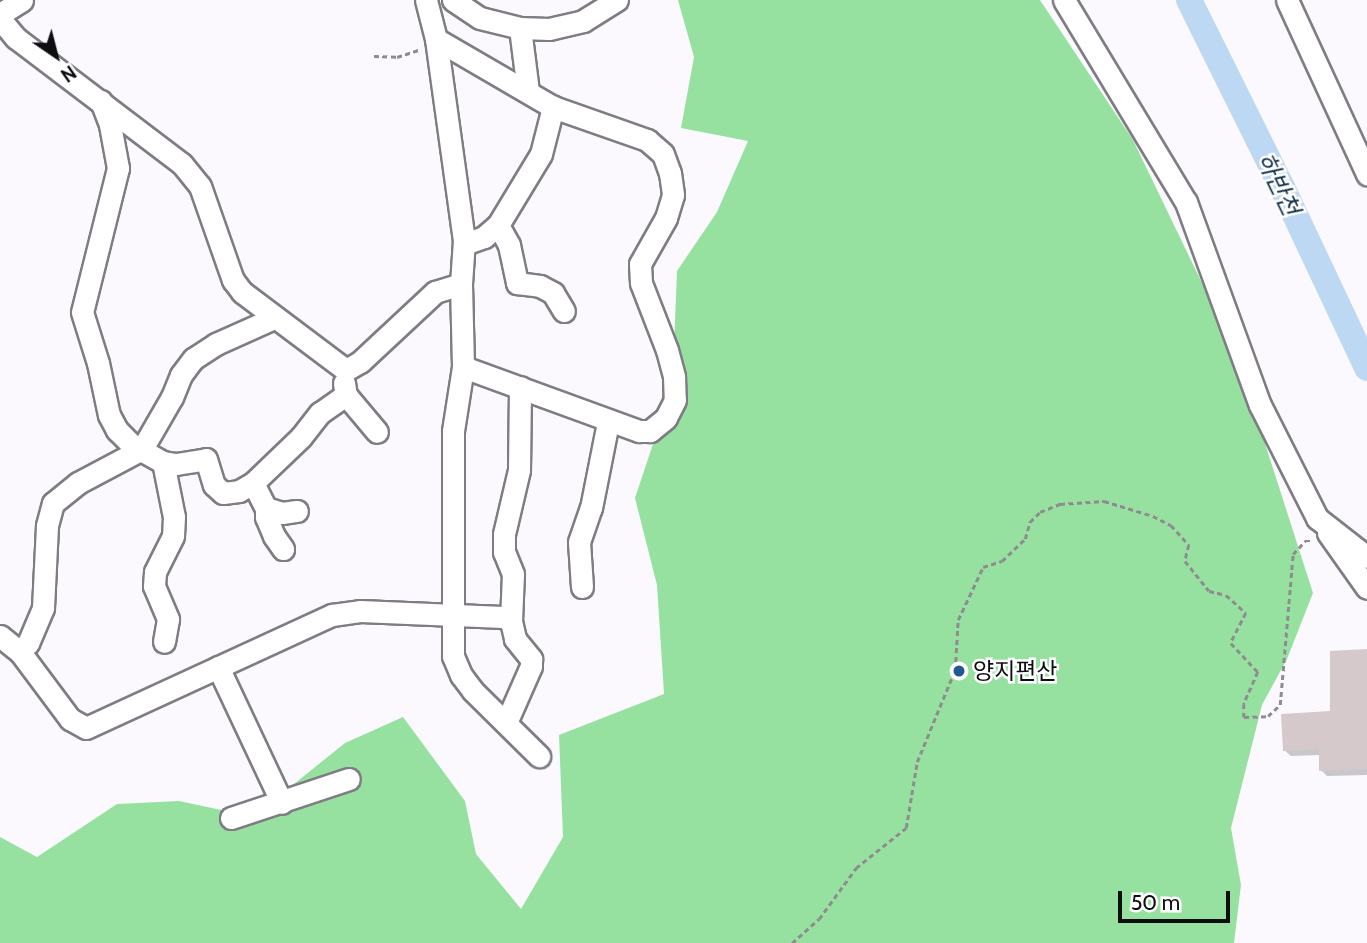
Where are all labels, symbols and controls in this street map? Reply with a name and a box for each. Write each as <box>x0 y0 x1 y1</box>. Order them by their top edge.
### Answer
north arrow <box>21 21 91 91</box>
text: N <box>56 60 80 87</box>
water label: 하반천 <box>1251 148 1305 220</box>
place label: 양지편산 <box>973 657 1058 685</box>
marker: 양지편산 <box>951 663 967 679</box>
scale bar <box>1122 876 1234 920</box>
text: 50 m <box>1131 890 1180 915</box>

